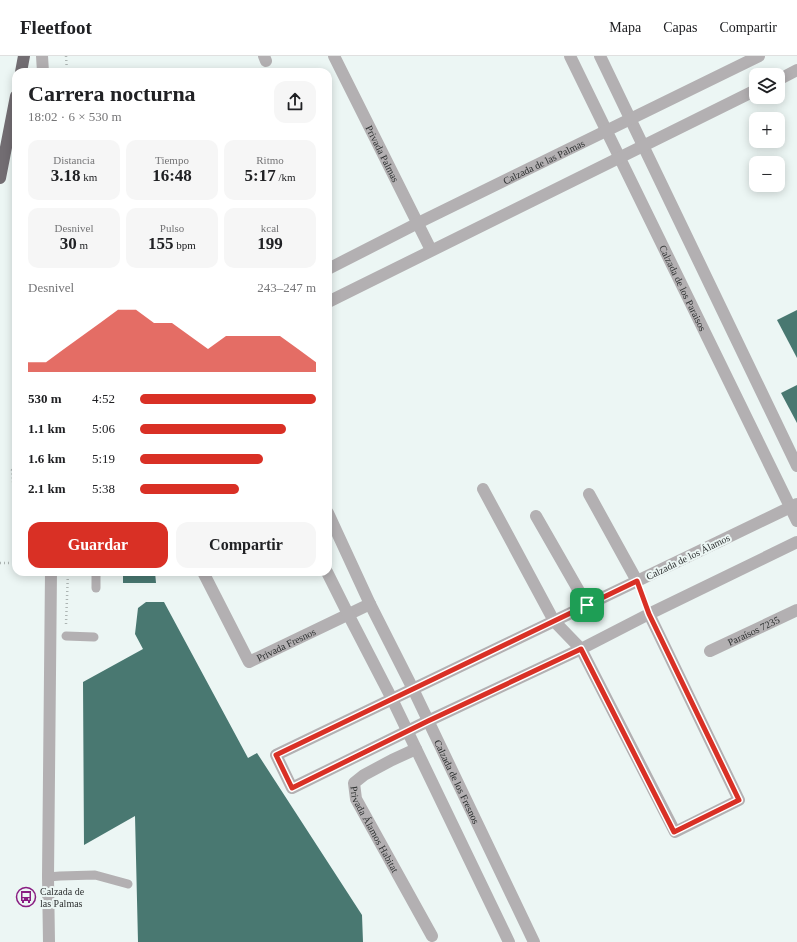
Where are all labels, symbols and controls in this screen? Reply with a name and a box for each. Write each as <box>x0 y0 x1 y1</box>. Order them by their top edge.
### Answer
text: Fleetfoot <box>20 17 92 38</box>
text: Mapa <box>609 20 641 35</box>
text: Capas <box>663 20 697 35</box>
text: Compartir <box>719 20 777 35</box>
map controls <box>749 68 785 192</box>
button: layers <box>749 68 785 104</box>
text: Carrera nocturna <box>28 81 196 106</box>
button: share <box>274 81 316 123</box>
text: 18:02 · 6 × 530 m <box>28 109 122 124</box>
button: + <box>749 112 785 148</box>
street label: Privada Palmas <box>364 123 402 184</box>
street label: Calzada de las Palmas <box>501 137 586 186</box>
text: Distancia <box>53 154 95 166</box>
text: Tiempo <box>155 154 189 166</box>
text: Ritmo <box>256 154 284 166</box>
button: − <box>749 156 785 192</box>
text: 3.18 <box>51 166 80 185</box>
text: 16:48 <box>152 166 192 185</box>
text: 5:17 <box>244 166 276 185</box>
text: km <box>80 171 97 183</box>
text: /km <box>276 171 296 183</box>
text: Desnivel <box>54 222 94 234</box>
text: Pulso <box>160 222 184 234</box>
text: kcal <box>261 222 279 234</box>
text: 30 <box>60 234 77 253</box>
text: 155 <box>148 234 174 253</box>
text: 199 <box>257 234 283 253</box>
text: m <box>77 239 88 251</box>
text: bpm <box>174 239 196 251</box>
street label: Calzada de los Paraisos <box>658 243 709 333</box>
text: Desnivel <box>28 280 74 295</box>
text: 243–247 m <box>257 280 316 295</box>
text: 530 m <box>28 391 62 406</box>
text: 4:52 <box>92 391 115 406</box>
text: 1.1 km <box>28 421 66 436</box>
text: 5:06 <box>92 421 115 436</box>
text: 1.6 km <box>28 451 66 466</box>
text: 5:19 <box>92 451 115 466</box>
text: 2.1 km <box>28 481 66 496</box>
text: 5:38 <box>92 481 115 496</box>
button: Guardar <box>28 522 168 568</box>
button: Compartir <box>176 522 316 568</box>
street label: Calzada de los Álamos <box>644 532 732 582</box>
pin <box>570 588 604 622</box>
icon: arrive <box>576 594 598 616</box>
street label: Paraísos 7235 <box>726 614 781 647</box>
street label: Privada Fresnos <box>255 625 317 663</box>
street label: Calzada de los Fresnos <box>432 738 482 825</box>
street label: Privada Álamos Habitat <box>349 785 401 874</box>
bus stop icon: Calzada de las Palmas <box>15 886 37 908</box>
place label: Calzada de las Palmas <box>40 886 85 909</box>

